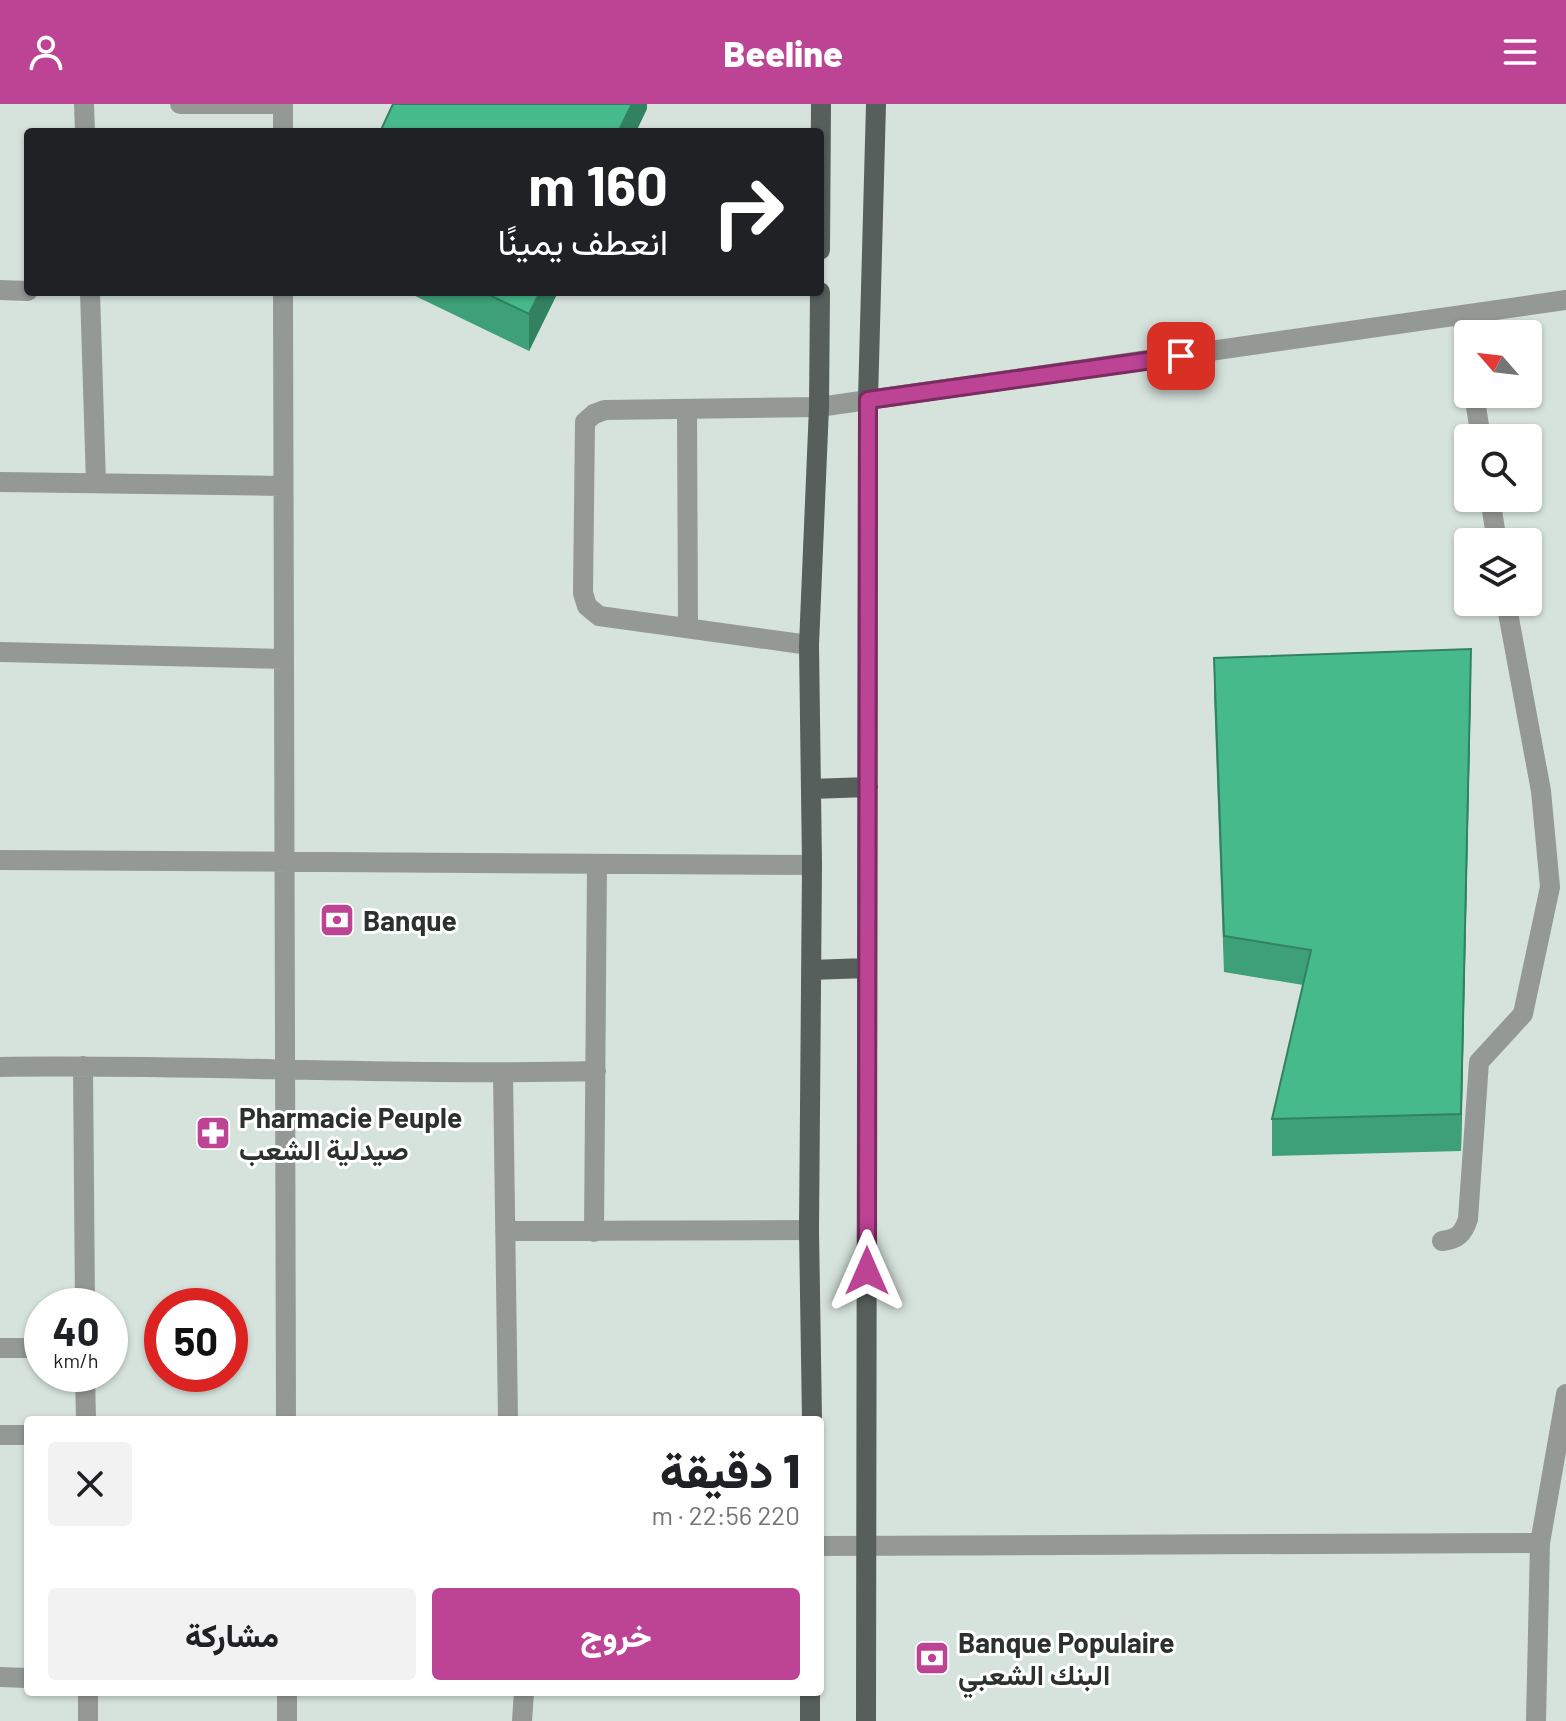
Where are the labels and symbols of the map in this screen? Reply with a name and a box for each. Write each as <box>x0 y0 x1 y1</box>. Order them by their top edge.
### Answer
north arrow <box>1454 320 1542 408</box>
pin <box>1147 322 1215 390</box>
bank icon: Banque <box>318 901 356 939</box>
place label: Banque <box>363 903 457 937</box>
place label: Pharmacie Peuple صيدلية الشعب <box>239 1100 462 1167</box>
pharmacy icon: Pharmacie Peuple صيدلية الشعب <box>194 1114 232 1152</box>
position arrow <box>825 1229 909 1313</box>
speed limit sign: 50 <box>144 1288 248 1392</box>
place label: Banque Populaire البنك الشعبي <box>958 1625 1175 1699</box>
bank icon: Banque Populaire البنك الشعبي <box>913 1639 951 1677</box>

